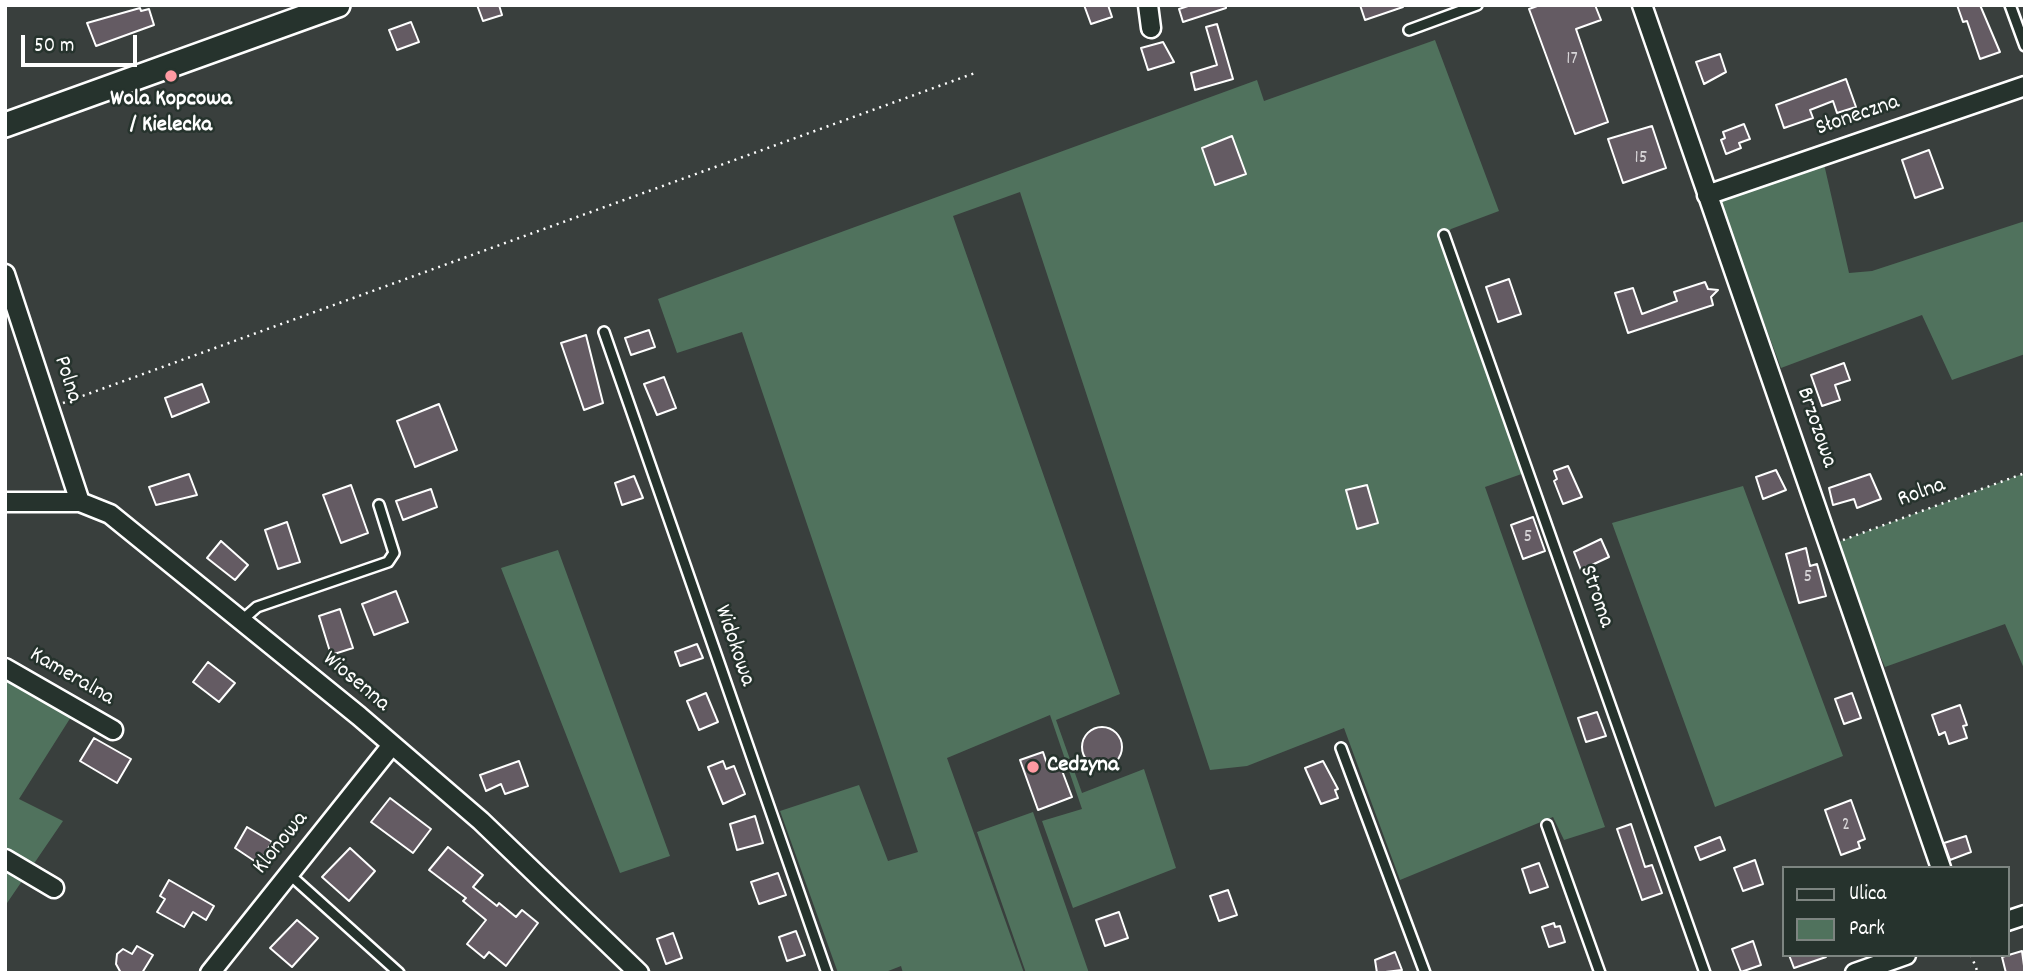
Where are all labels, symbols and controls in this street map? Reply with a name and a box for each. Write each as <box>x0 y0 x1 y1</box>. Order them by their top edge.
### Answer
scale bar <box>24 21 140 65</box>
text: 50 m <box>34 32 74 62</box>
house number: 17 <box>1566 49 1578 71</box>
marker: Wola Kopcowa / Kielecka <box>163 68 179 84</box>
place label: Wola Kopcowa / Kielecka <box>110 87 232 141</box>
street label: Słoneczna <box>1813 90 1903 144</box>
house number: 15 <box>1635 148 1647 170</box>
street label: Polna <box>46 353 86 407</box>
street label: Brzozowa <box>1788 384 1842 472</box>
street label: Rolna <box>1895 473 1949 515</box>
house number: 5 <box>1524 527 1532 549</box>
street label: Stroma <box>1572 562 1618 632</box>
house number: 5 <box>1804 567 1812 589</box>
street label: Widokowa <box>706 602 760 690</box>
street label: Kameralna <box>24 643 118 713</box>
street label: Wiosenna <box>316 647 394 719</box>
place label: Cedzyna <box>1047 753 1119 781</box>
marker: Cedzyna <box>1025 759 1041 775</box>
street label: Klonowa <box>248 807 316 881</box>
house number: 2 <box>1842 815 1850 837</box>
legend <box>1782 866 2009 957</box>
text: Ulica <box>1849 880 1886 910</box>
text: Park <box>1849 915 1885 945</box>

